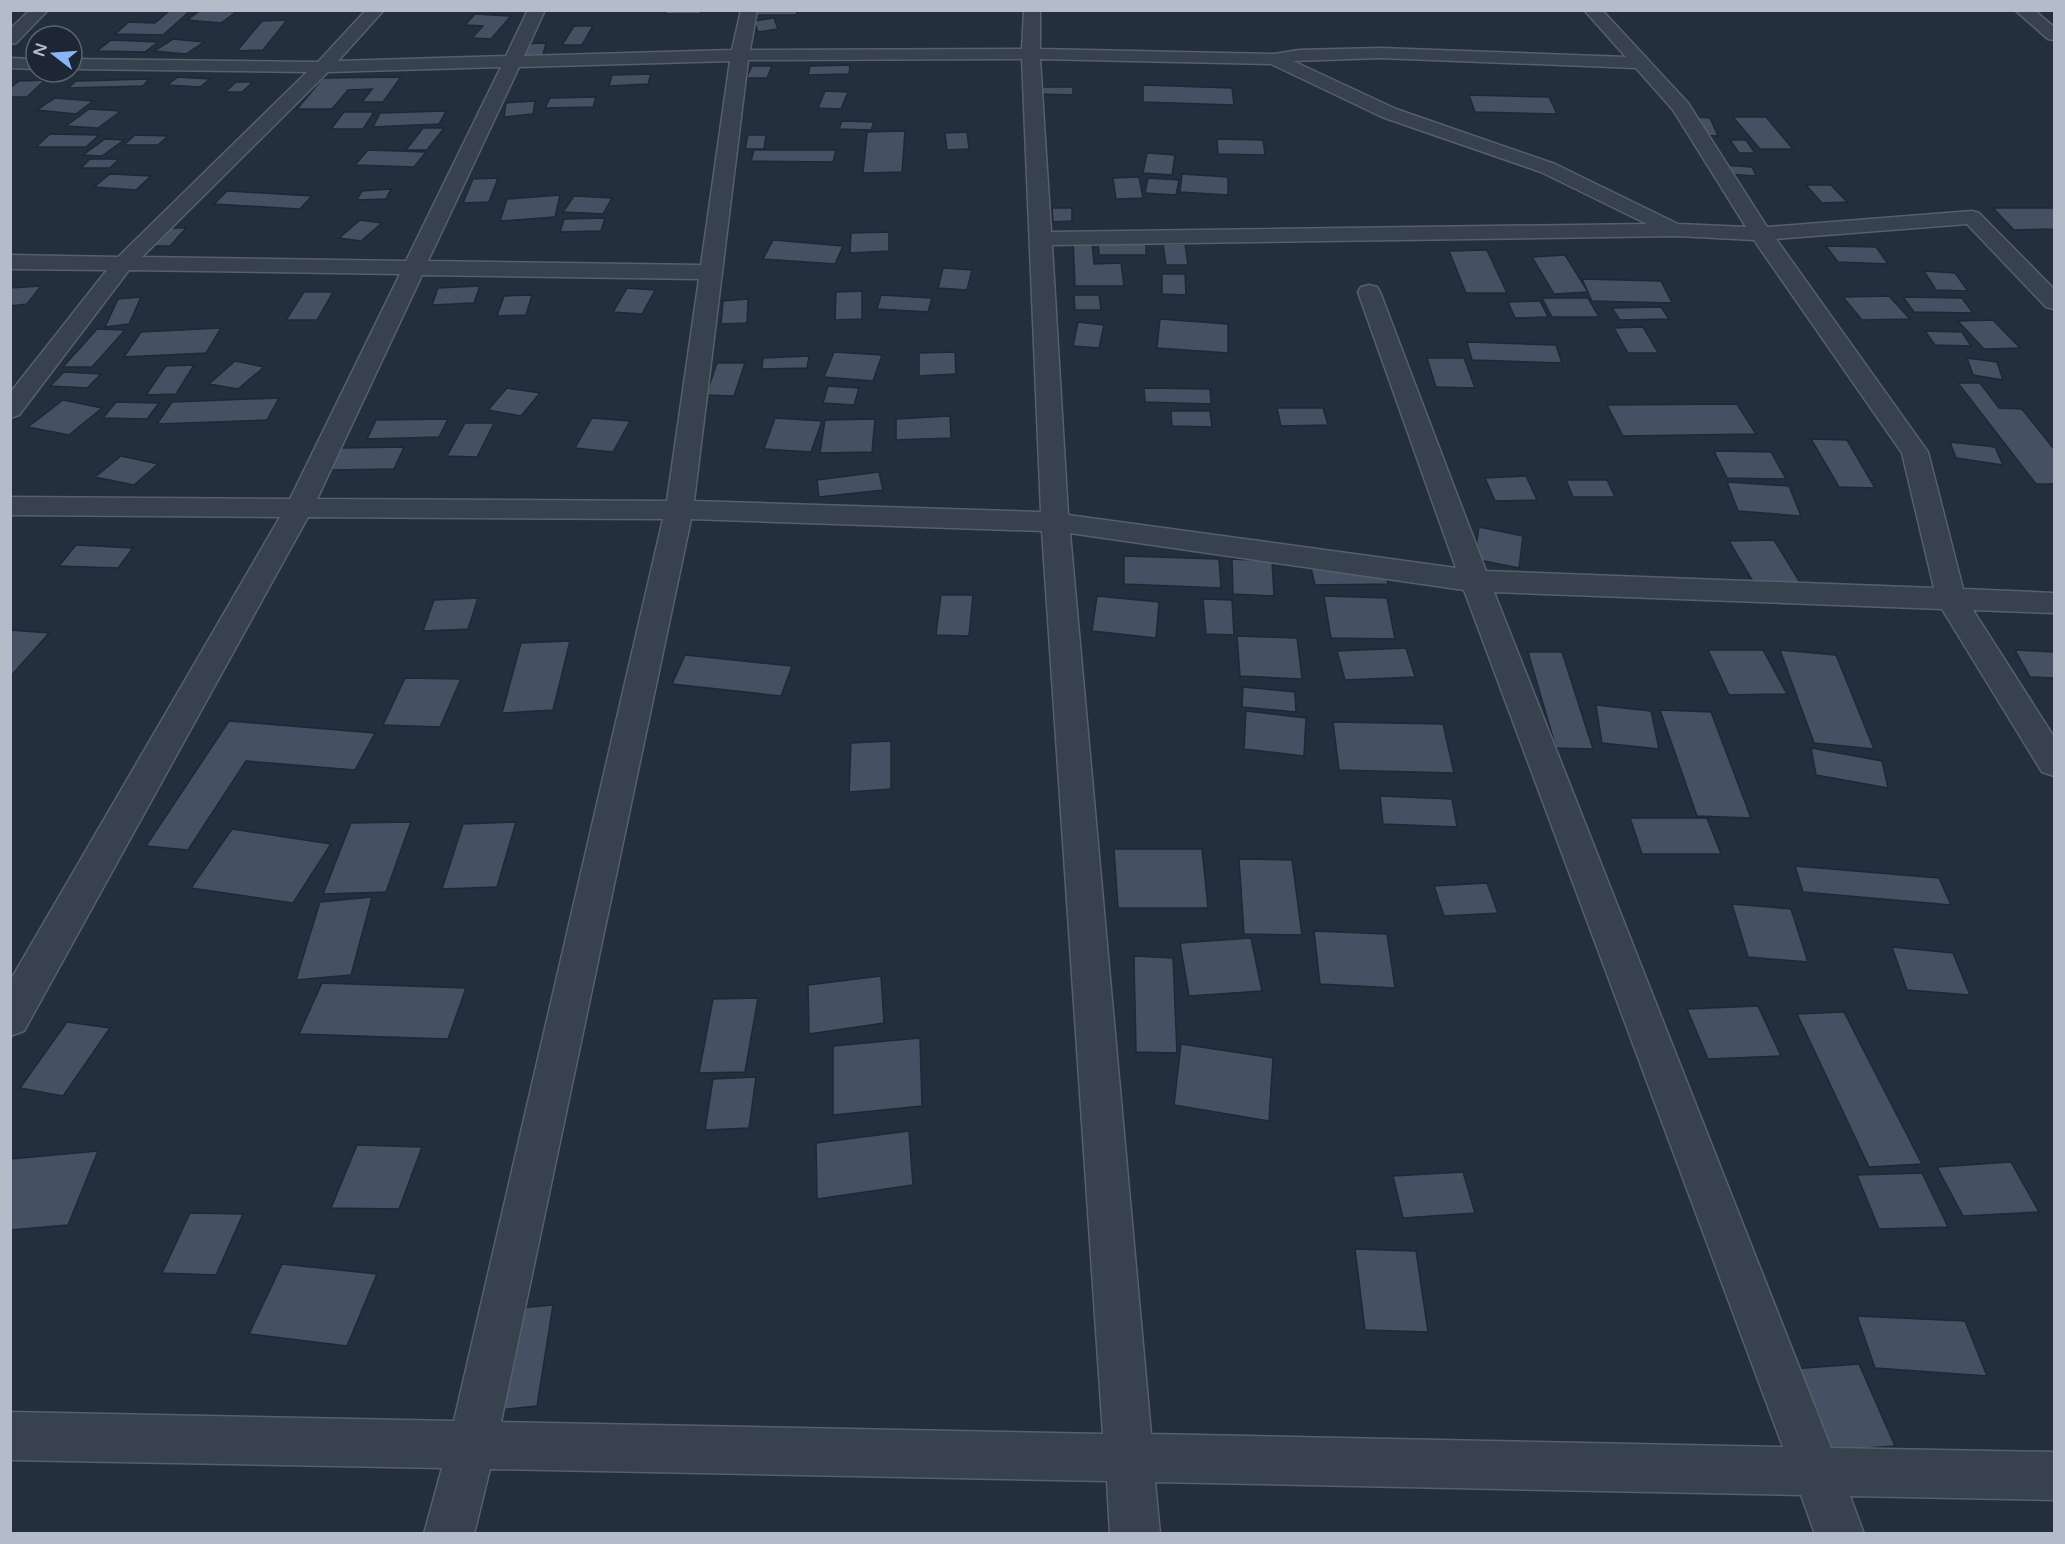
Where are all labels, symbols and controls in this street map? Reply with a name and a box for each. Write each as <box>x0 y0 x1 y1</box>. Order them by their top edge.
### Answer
north arrow <box>24 24 84 84</box>
text: N <box>29 41 52 59</box>

